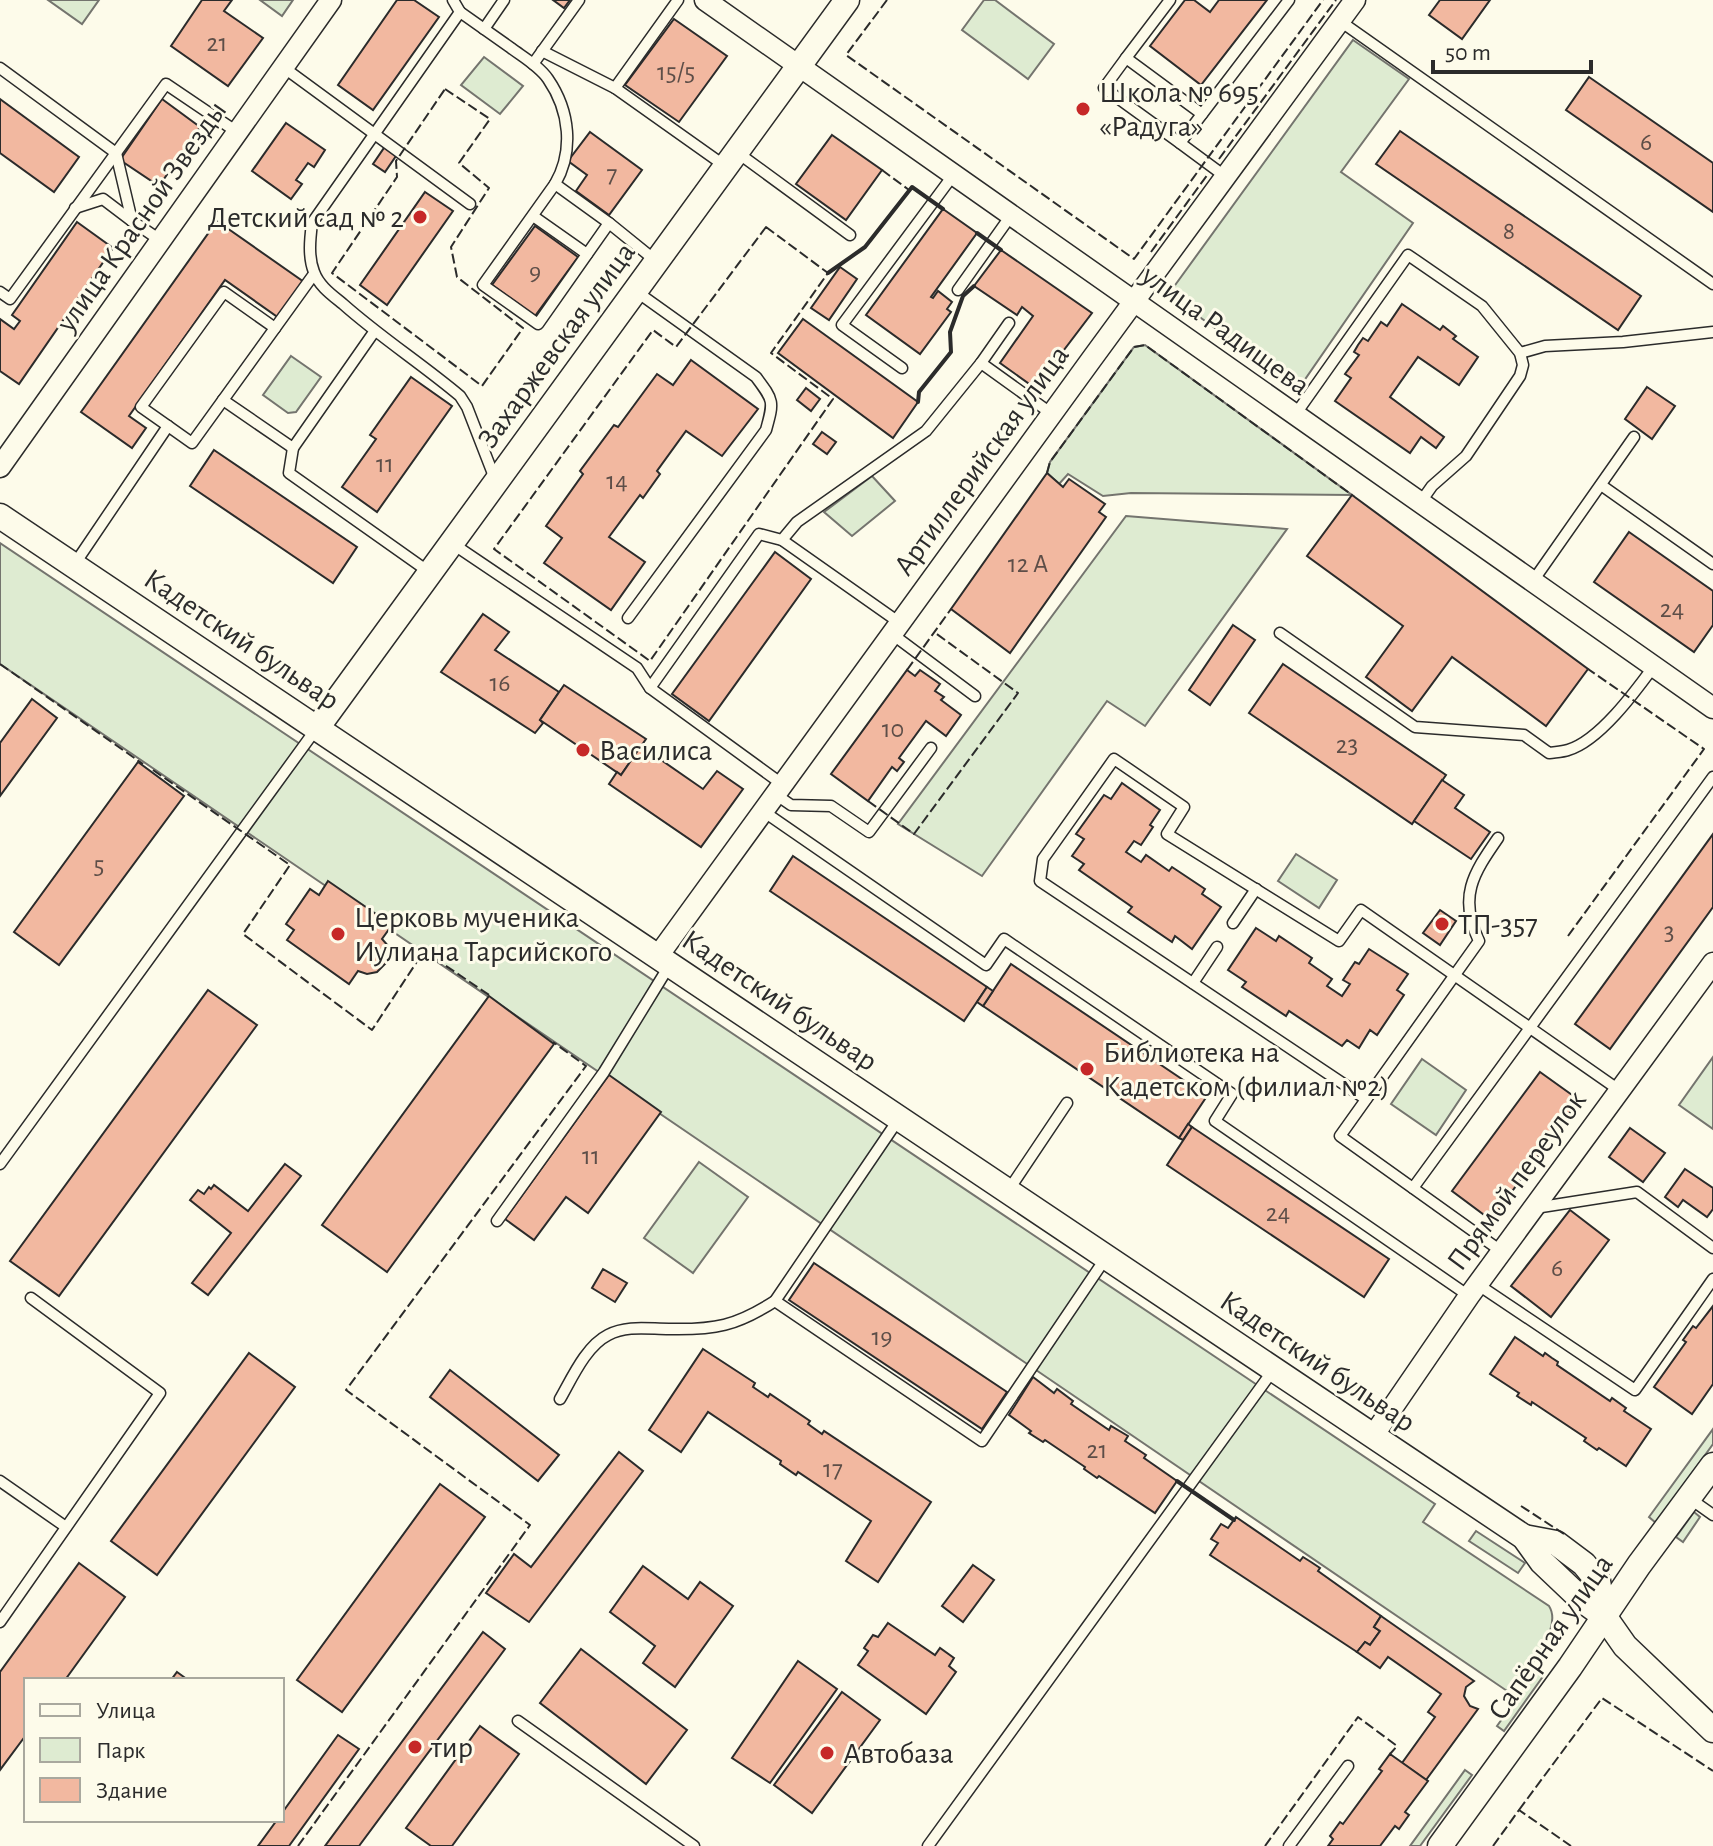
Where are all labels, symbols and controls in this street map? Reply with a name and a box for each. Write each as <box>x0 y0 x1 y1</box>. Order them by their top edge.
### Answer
scale bar <box>1433 24 1591 74</box>
house number: 21 <box>207 30 227 56</box>
text: 50 m <box>1445 41 1491 65</box>
house number: 15/5 <box>657 59 695 85</box>
place label: Школа № 695 «Радуга» <box>1099 78 1259 142</box>
street label: улица Красной Звезды <box>50 96 233 338</box>
marker: Школа № 695 «Радуга» <box>1074 100 1092 118</box>
house number: 6 <box>1640 129 1652 155</box>
house number: 7 <box>607 161 618 187</box>
place label: Детский сад № 2 <box>208 203 404 233</box>
marker: Детский сад № 2 <box>411 208 429 226</box>
house number: 8 <box>1503 218 1515 244</box>
street label: Захаржевская улица <box>472 237 641 454</box>
house number: 9 <box>529 259 541 285</box>
street label: улица Радищева <box>1135 260 1315 402</box>
street label: Артиллерийская улица <box>889 340 1075 581</box>
house number: 11 <box>376 451 394 477</box>
house number: 14 <box>606 468 628 494</box>
house number: 12 А <box>1008 551 1048 577</box>
street label: Кадетский бульвар <box>138 564 344 716</box>
house number: 24 <box>1660 596 1684 622</box>
house number: 16 <box>489 670 511 696</box>
house number: 10 <box>882 716 904 742</box>
house number: 23 <box>1336 732 1358 758</box>
place label: Василиса <box>599 736 713 766</box>
marker: Василиса <box>574 741 592 759</box>
house number: 5 <box>94 852 104 878</box>
place label: Церковь мученика Иулиана Тарсийского <box>354 903 612 967</box>
place label: ТП-357 <box>1458 910 1538 940</box>
marker: ТП-357 <box>1433 915 1451 933</box>
house number: 3 <box>1664 919 1674 945</box>
marker: Церковь мученика Иулиана Тарсийского <box>329 925 347 943</box>
street label: Кадетский бульвар <box>676 925 882 1077</box>
place label: Библиотека на Кадетском (филиал №2) <box>1103 1038 1390 1102</box>
marker: Библиотека на Кадетском (филиал №2) <box>1078 1060 1096 1078</box>
street label: Прямой переулок <box>1442 1085 1592 1276</box>
house number: 11 <box>582 1143 600 1169</box>
house number: 24 <box>1266 1200 1290 1226</box>
house number: 6 <box>1551 1255 1563 1281</box>
street label: Кадетский бульвар <box>1214 1286 1420 1438</box>
house number: 19 <box>871 1324 893 1350</box>
house number: 21 <box>1087 1437 1107 1463</box>
house number: 17 <box>823 1456 843 1482</box>
street label: Сапёрная улица <box>1483 1549 1619 1726</box>
legend <box>24 1678 284 1822</box>
text: Улица <box>96 1699 156 1723</box>
place label: тир <box>430 1733 473 1763</box>
marker: тир <box>406 1738 424 1756</box>
text: Парк <box>96 1739 145 1763</box>
place label: Автобаза <box>843 1739 954 1769</box>
marker: Автобаза <box>818 1744 836 1762</box>
text: Здание <box>96 1779 167 1803</box>

